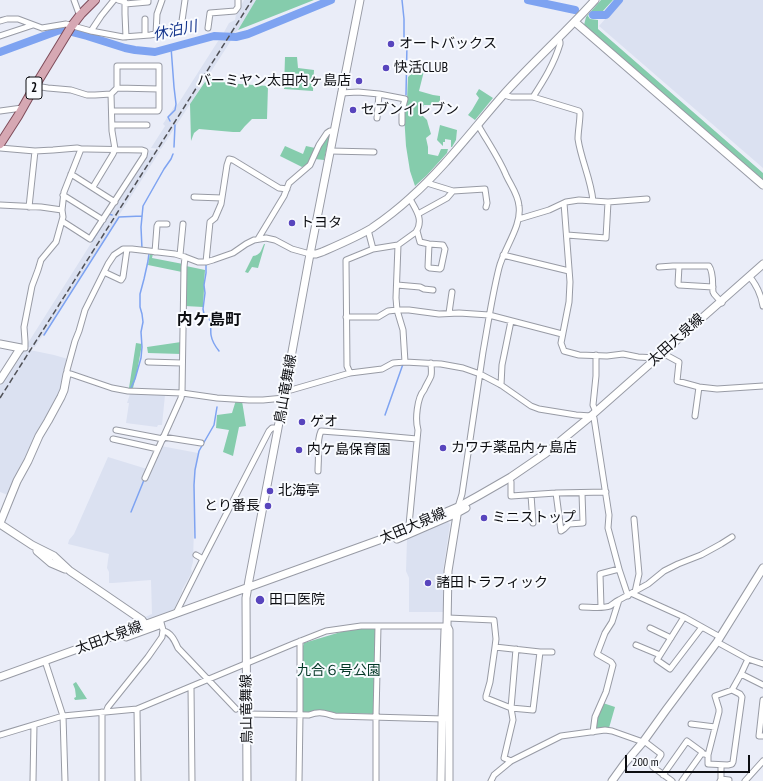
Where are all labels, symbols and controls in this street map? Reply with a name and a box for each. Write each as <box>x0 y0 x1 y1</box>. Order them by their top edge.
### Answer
water label: 休泊川 <box>151 18 199 44</box>
place label: オートバックス <box>399 36 497 52</box>
marker: オートバックス <box>386 39 396 49</box>
place label: 快活CLUB <box>394 60 448 76</box>
marker: 快活CLUB <box>381 63 391 73</box>
place label: バーミヤン太田内ヶ島店 <box>197 73 351 89</box>
marker: バーミヤン太田内ヶ島店 <box>354 76 364 86</box>
road number: 2 <box>26 77 42 99</box>
place label: セブンイレブン <box>361 102 459 118</box>
marker: セブンイレブン <box>348 105 358 115</box>
place label: トヨタ <box>300 215 342 231</box>
marker: トヨタ <box>287 218 297 228</box>
district label: 内ケ島町 <box>177 310 241 330</box>
street label: 太田大泉線 <box>644 310 708 370</box>
street label: 鳥山竜舞線 <box>272 353 300 425</box>
place label: ゲオ <box>310 414 338 430</box>
marker: ゲオ <box>297 417 307 427</box>
place label: カワチ薬品内ヶ島店 <box>451 440 577 456</box>
place label: 内ケ島保育園 <box>307 442 391 458</box>
marker: カワチ薬品内ヶ島店 <box>438 443 448 453</box>
marker: 内ケ島保育園 <box>294 445 304 455</box>
place label: 北海亭 <box>278 483 320 499</box>
marker: 北海亭 <box>265 486 275 496</box>
place label: とり番長 <box>204 498 260 514</box>
marker: とり番長 <box>263 501 273 511</box>
street label: 太田大泉線 <box>378 505 448 547</box>
place label: ミニストップ <box>492 510 576 526</box>
marker: ミニストップ <box>479 513 489 523</box>
place label: 諸田トラフィック <box>436 575 548 591</box>
marker: 諸田トラフィック <box>423 578 433 588</box>
place label: 田口医院 <box>269 592 325 608</box>
marker: 田口医院 <box>254 594 266 606</box>
street label: 太田大泉線 <box>73 618 145 658</box>
park label: 九合６号公園 <box>297 663 381 679</box>
street label: 鳥山竜舞線 <box>238 674 256 744</box>
scale bar <box>627 747 752 773</box>
text: 200 m <box>632 754 659 769</box>

